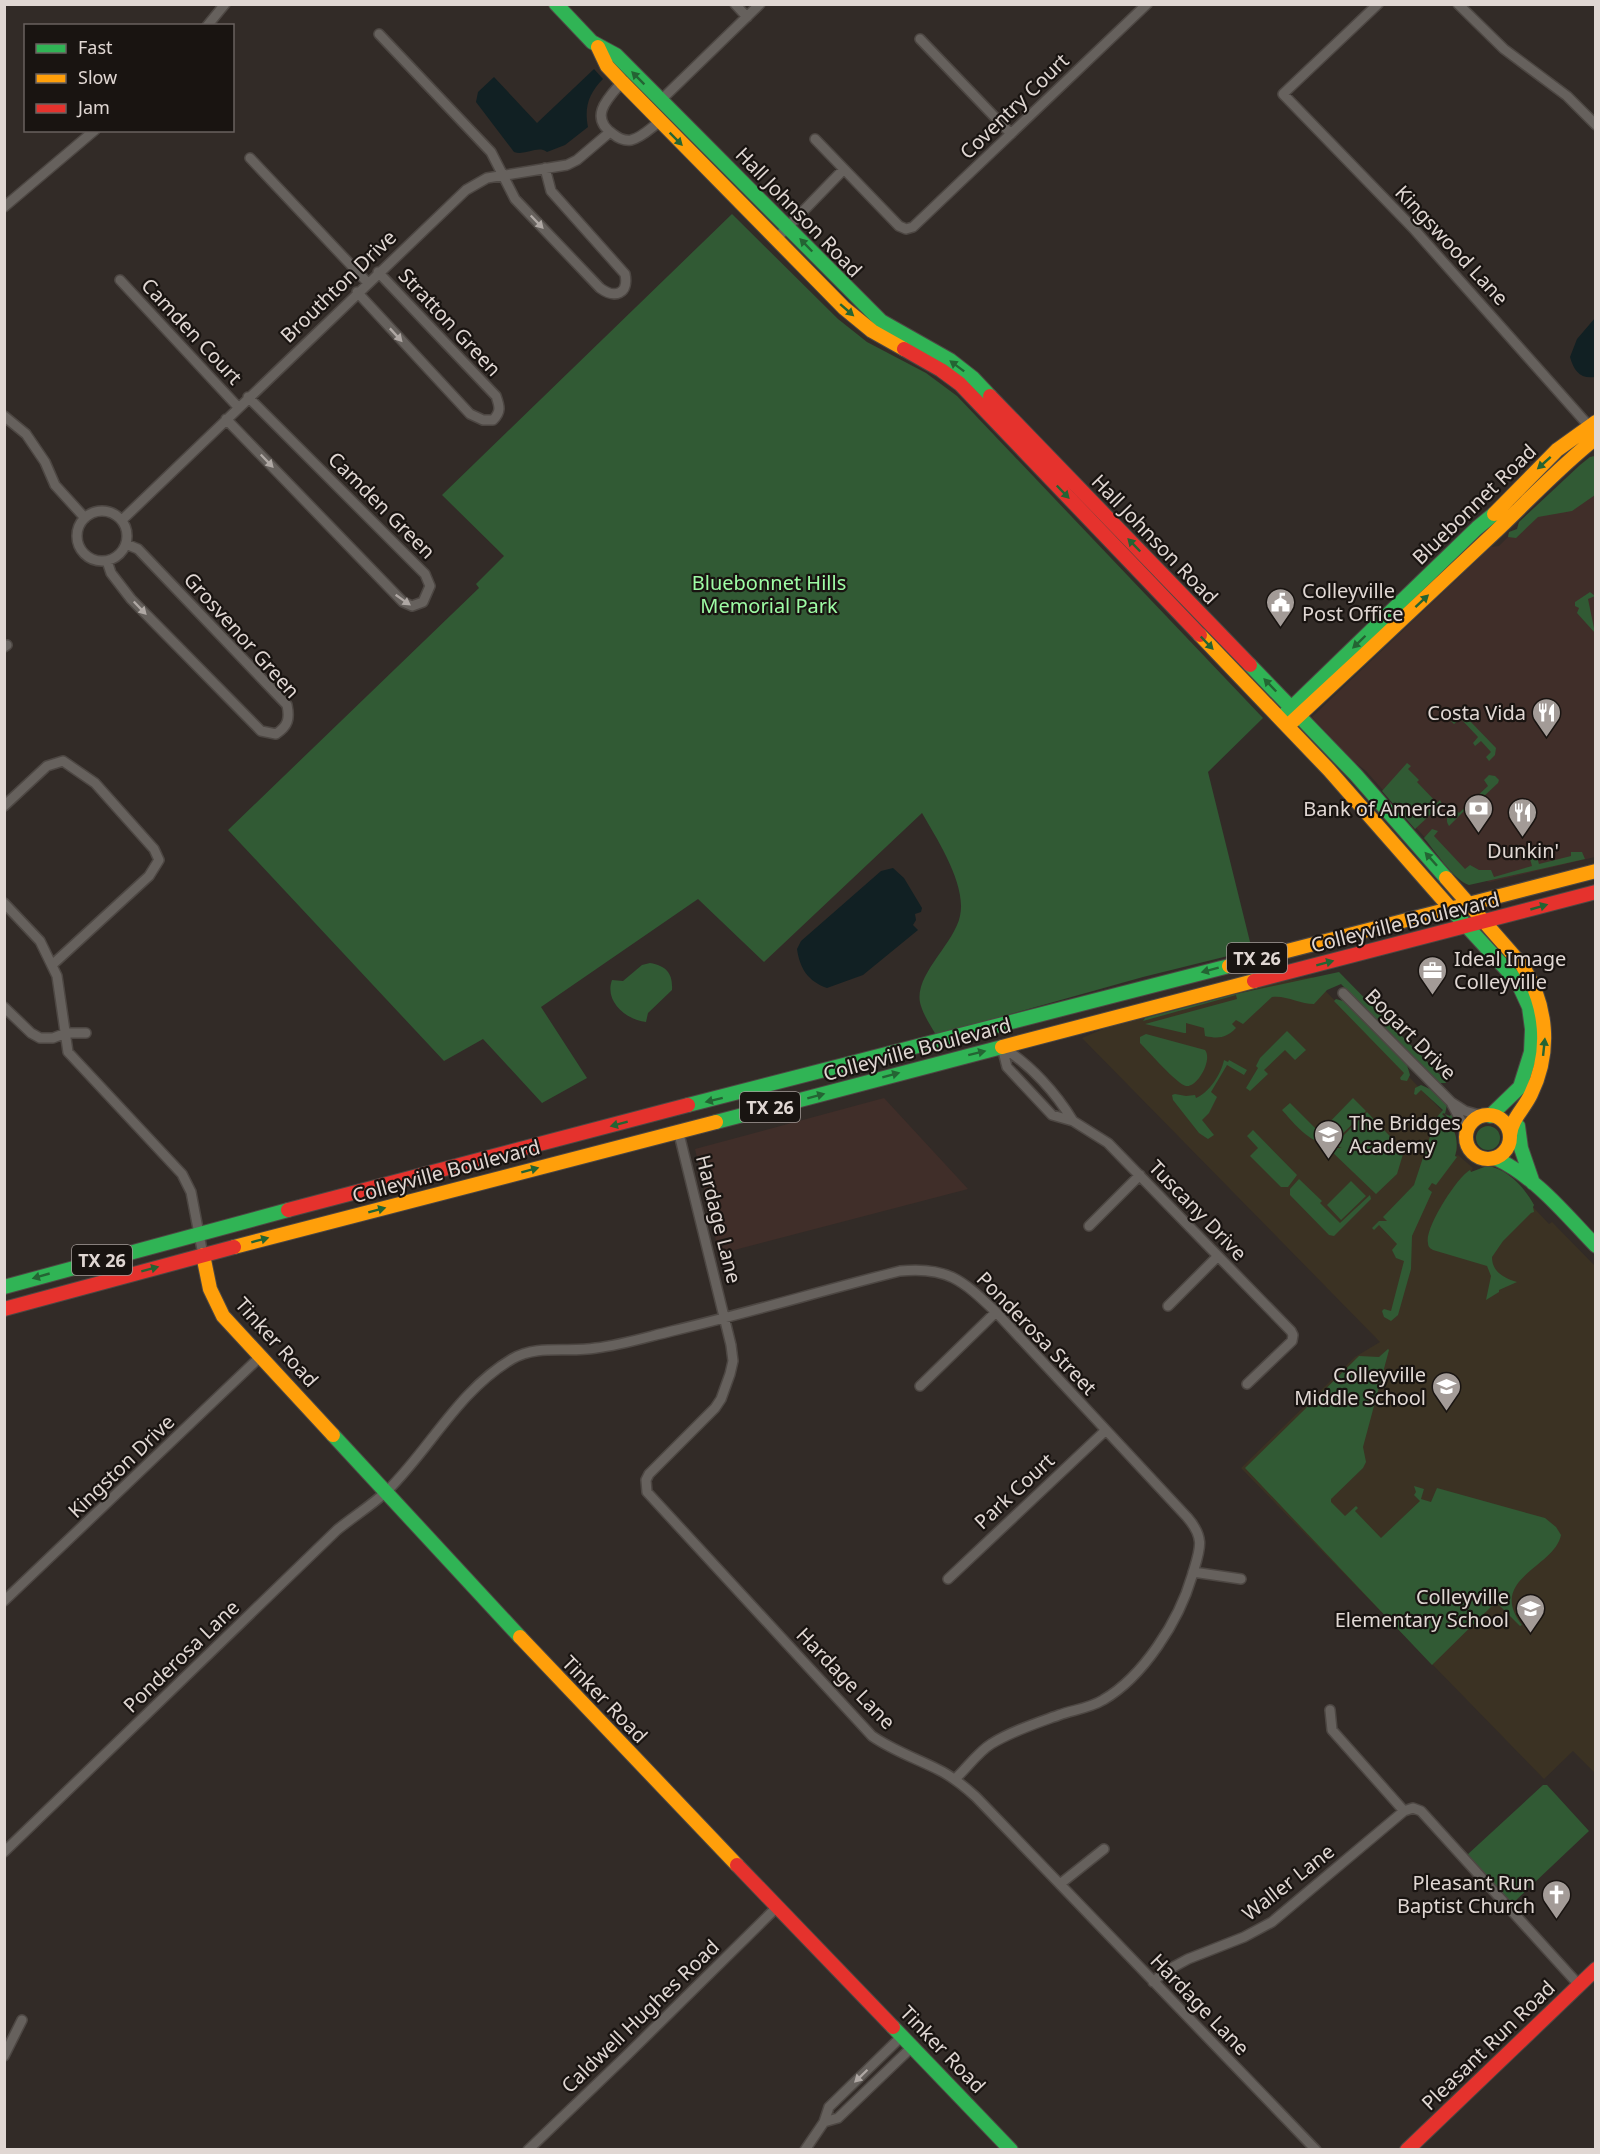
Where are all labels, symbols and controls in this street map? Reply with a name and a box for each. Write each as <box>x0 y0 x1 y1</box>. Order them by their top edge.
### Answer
legend <box>24 24 234 132</box>
text: Fast <box>78 35 113 59</box>
street label: Coventry Court <box>954 47 1074 165</box>
text: Slow <box>78 65 117 89</box>
one-way arrow <box>632 72 646 86</box>
text: Jam <box>76 95 110 119</box>
one-way arrow <box>669 131 683 145</box>
street label: Hall Johnson Road <box>730 141 868 283</box>
street label: Kingswood Lane <box>1389 179 1515 311</box>
one-way arrow <box>530 214 544 229</box>
street label: Brouthton Drive <box>274 224 402 348</box>
one-way arrow <box>799 238 813 253</box>
street label: Stratton Green <box>393 262 507 382</box>
street label: Camden Court <box>136 272 248 390</box>
one-way arrow <box>839 303 854 316</box>
one-way arrow <box>389 328 403 342</box>
one-way arrow <box>950 360 966 372</box>
street label: Bluebonnet Road <box>1406 438 1542 570</box>
street label: Camden Green <box>323 446 441 564</box>
one-way arrow <box>260 453 274 468</box>
one-way arrow <box>1537 456 1552 470</box>
street label: Hall Johnson Road <box>1086 468 1224 610</box>
one-way arrow <box>1055 485 1069 499</box>
one-way arrow <box>1128 538 1142 552</box>
street label: Grosvenor Green <box>178 566 306 704</box>
park label: Bluebonnet Hills Memorial Park <box>692 569 846 619</box>
place label: Colleyville Post Office <box>1302 577 1404 627</box>
public building icon: Colleyville Post Office <box>1265 586 1297 628</box>
one-way arrow <box>395 594 411 606</box>
one-way arrow <box>1414 595 1429 608</box>
one-way arrow <box>133 601 147 615</box>
one-way arrow <box>1199 635 1213 649</box>
one-way arrow <box>1352 635 1367 649</box>
one-way arrow <box>1263 677 1277 692</box>
restaurant icon: Costa Vida <box>1531 696 1563 738</box>
place label: Costa Vida <box>1427 699 1526 726</box>
bank icon: Bank of America <box>1462 792 1494 834</box>
place label: Bank of America <box>1303 795 1457 822</box>
restaurant icon: Dunkin' <box>1507 796 1539 838</box>
place label: Dunkin' <box>1487 837 1559 864</box>
one-way arrow <box>1425 852 1438 867</box>
street label: Colleyville Boulevard <box>1308 886 1502 958</box>
one-way arrow <box>1530 902 1548 911</box>
road number: TX 26 <box>1227 943 1287 973</box>
place label: Ideal Image Colleyville <box>1454 945 1566 995</box>
office icon: Ideal Image Colleyville <box>1417 954 1449 996</box>
one-way arrow <box>1316 957 1334 967</box>
one-way arrow <box>1201 966 1219 975</box>
street label: Bogart Drive <box>1359 982 1463 1086</box>
street label: Colleyville Boulevard <box>820 1011 1014 1087</box>
one-way arrow <box>1539 1037 1549 1056</box>
one-way arrow <box>967 1048 986 1058</box>
one-way arrow <box>882 1070 900 1080</box>
one-way arrow <box>807 1090 826 1100</box>
road number: TX 26 <box>740 1092 800 1122</box>
one-way arrow <box>704 1095 723 1105</box>
place label: The Bridges Academy <box>1349 1109 1461 1159</box>
school or university icon: The Bridges Academy <box>1312 1118 1344 1160</box>
one-way arrow <box>610 1120 628 1129</box>
street label: Colleyville Boulevard <box>349 1133 543 1209</box>
street label: Hardage Lane <box>690 1152 748 1286</box>
street label: Tuscany Drive <box>1143 1154 1253 1266</box>
one-way arrow <box>521 1164 540 1174</box>
one-way arrow <box>367 1204 386 1214</box>
one-way arrow <box>251 1235 269 1244</box>
road number: TX 26 <box>72 1245 132 1275</box>
one-way arrow <box>141 1263 159 1273</box>
street label: Ponderosa Street <box>971 1265 1103 1401</box>
one-way arrow <box>32 1272 50 1282</box>
street label: Tinker Road <box>229 1291 325 1393</box>
place label: Colleyville Middle School <box>1294 1361 1426 1411</box>
school or university icon: Colleyville Middle School <box>1431 1370 1463 1412</box>
street label: Kingston Drive <box>62 1408 180 1524</box>
street label: Park Court <box>968 1447 1060 1535</box>
place label: Colleyville Elementary School <box>1335 1583 1509 1633</box>
school or university icon: Colleyville Elementary School <box>1514 1592 1546 1634</box>
street label: Ponderosa Lane <box>117 1594 245 1718</box>
street label: Hardage Lane <box>791 1621 901 1735</box>
street label: Tinker Road <box>556 1649 654 1749</box>
street label: Waller Lane <box>1236 1838 1340 1926</box>
place label: Pleasant Run Baptist Church <box>1397 1869 1535 1919</box>
church icon: Pleasant Run Baptist Church <box>1540 1878 1572 1920</box>
street label: Caldwell Hughes Road <box>555 1933 725 2099</box>
street label: Hardage Lane <box>1145 1947 1255 2061</box>
street label: Pleasant Run Road <box>1415 1974 1561 2116</box>
street label: Tinker Road <box>894 1999 992 2099</box>
one-way arrow <box>853 2069 868 2083</box>

